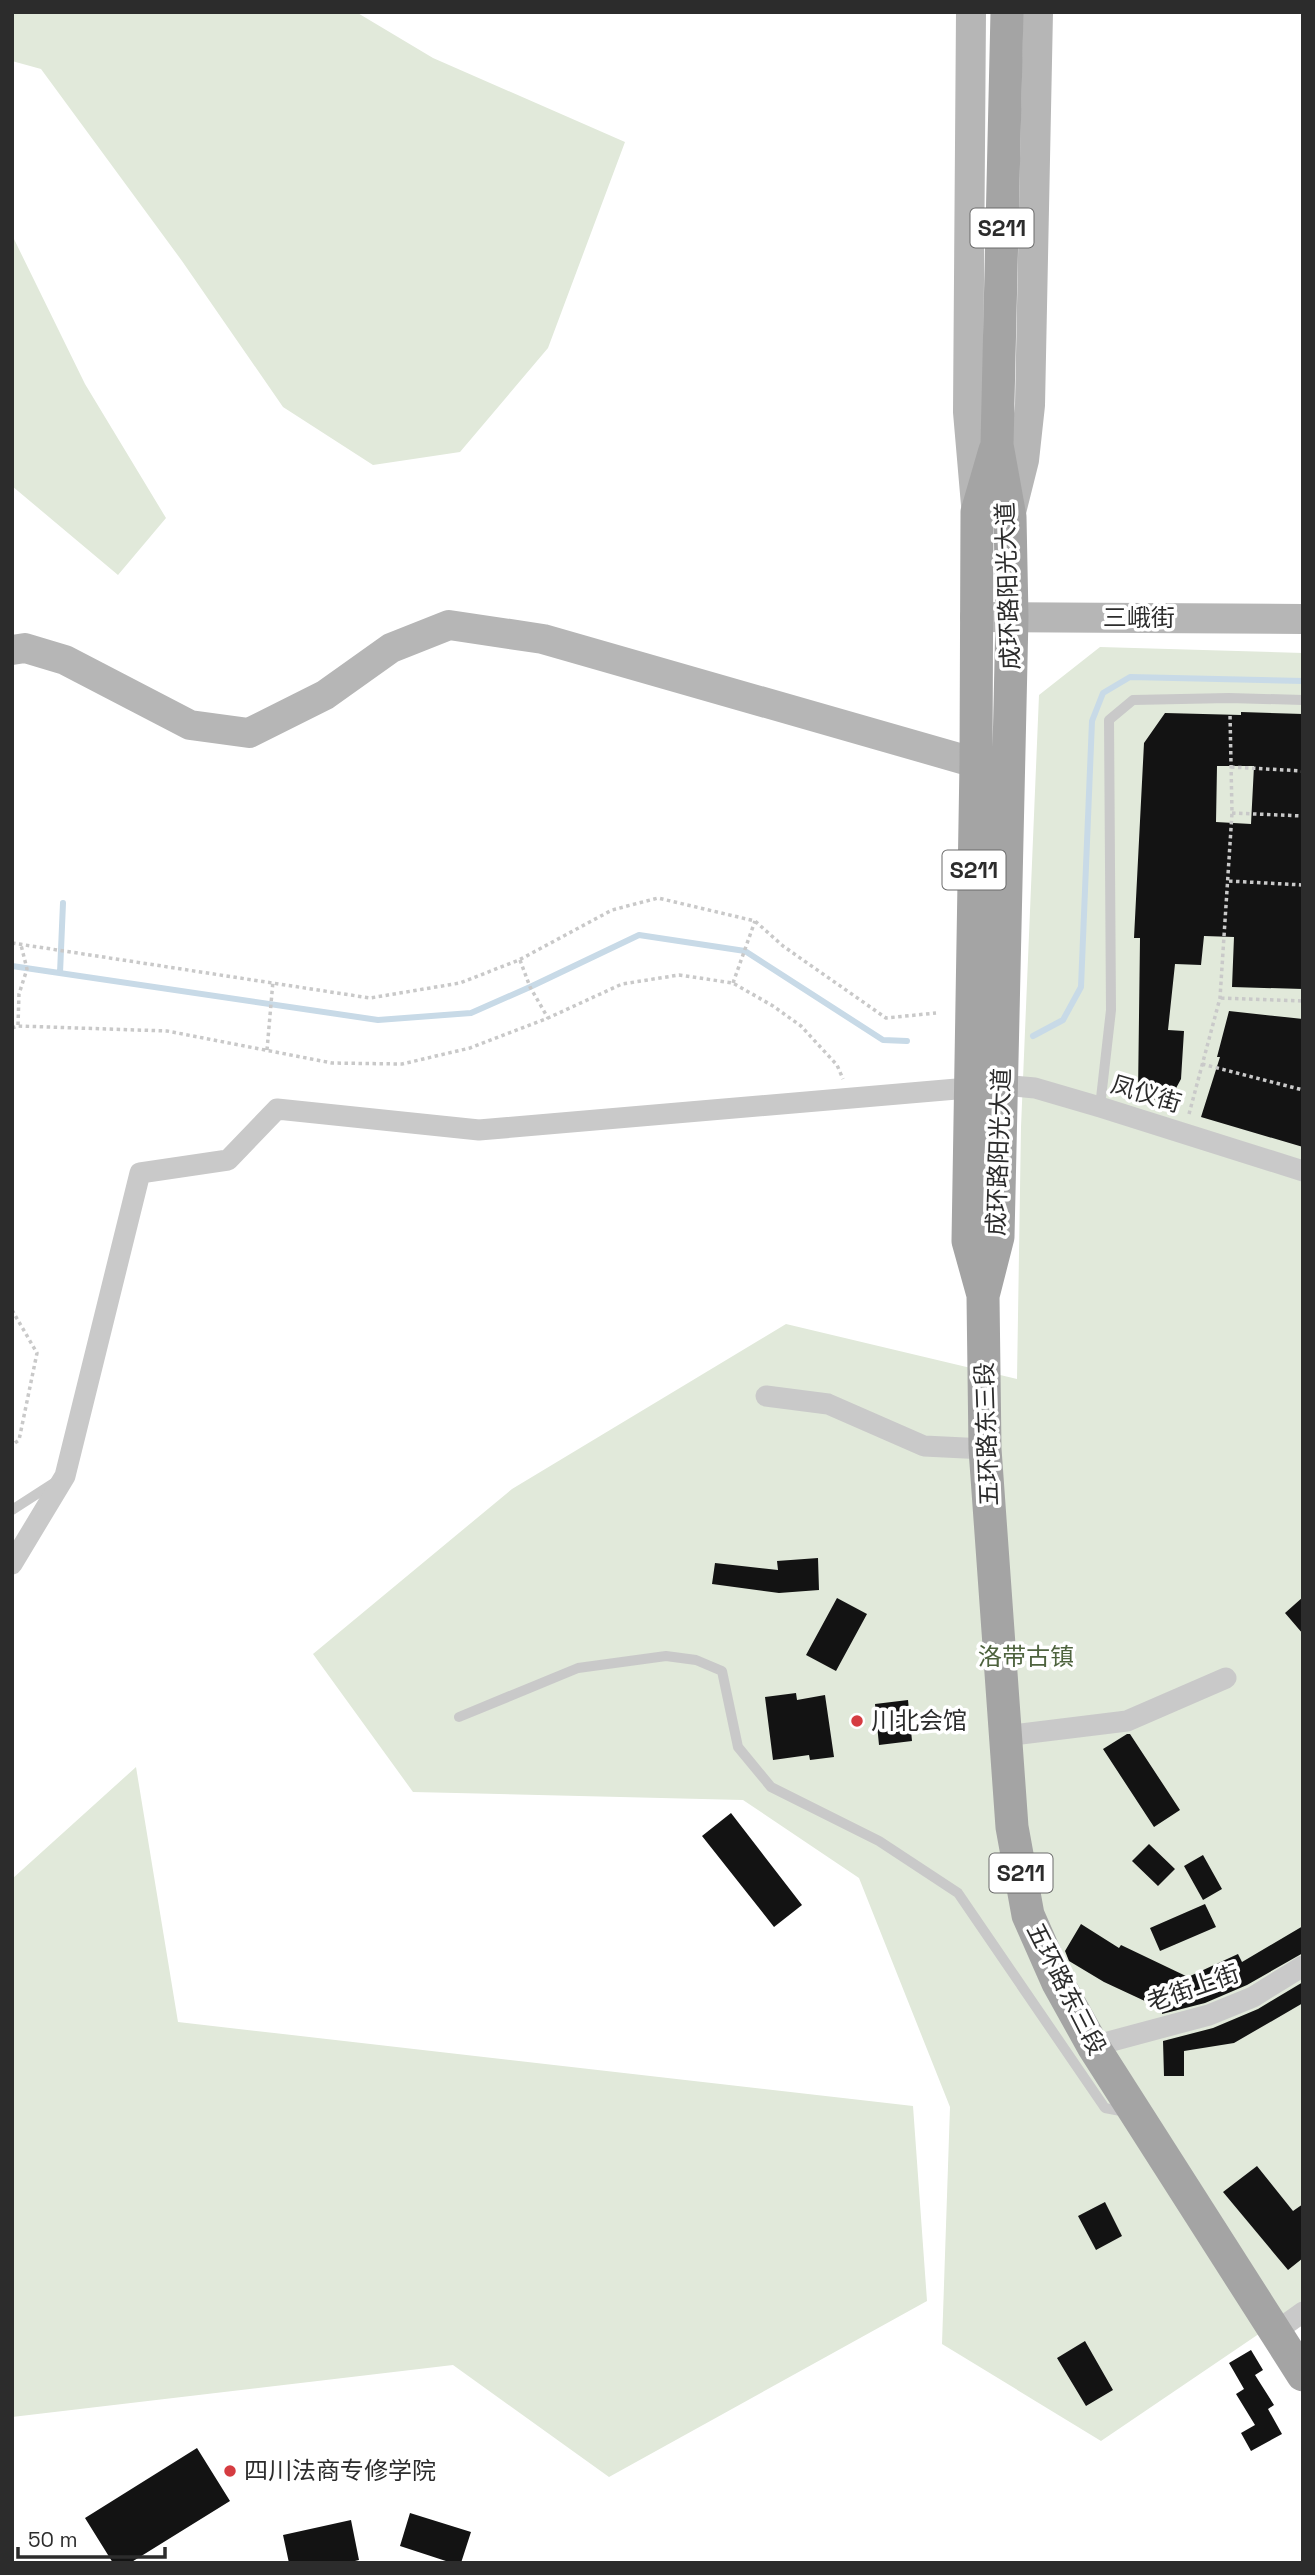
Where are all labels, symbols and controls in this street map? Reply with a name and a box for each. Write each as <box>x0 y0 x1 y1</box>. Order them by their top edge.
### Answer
road number: S211 <box>970 208 1034 247</box>
street label: 成环路阳光大道 <box>989 502 1026 671</box>
street label: 三峨街 <box>1103 602 1175 633</box>
road number: S211 <box>942 850 1006 890</box>
street label: 成环路阳光大道 <box>980 1067 1017 1236</box>
street label: 凤仪街 <box>1107 1068 1185 1119</box>
street label: 五环路东三段 <box>968 1362 1005 1507</box>
park label: 洛带古镇 <box>978 1641 1074 1672</box>
place label: 川北会馆 <box>871 1705 967 1736</box>
marker: 川北会馆 <box>849 1713 865 1729</box>
road number: S211 <box>990 1854 1052 1892</box>
street label: 五环路东三段 <box>1020 1918 1113 2060</box>
street label: 老街上街 <box>1142 1957 1243 2018</box>
place label: 四川法商专修学院 <box>244 2455 436 2486</box>
marker: 四川法商专修学院 <box>222 2463 238 2479</box>
scale bar <box>18 2516 164 2560</box>
text: 50 m <box>28 2526 78 2553</box>

